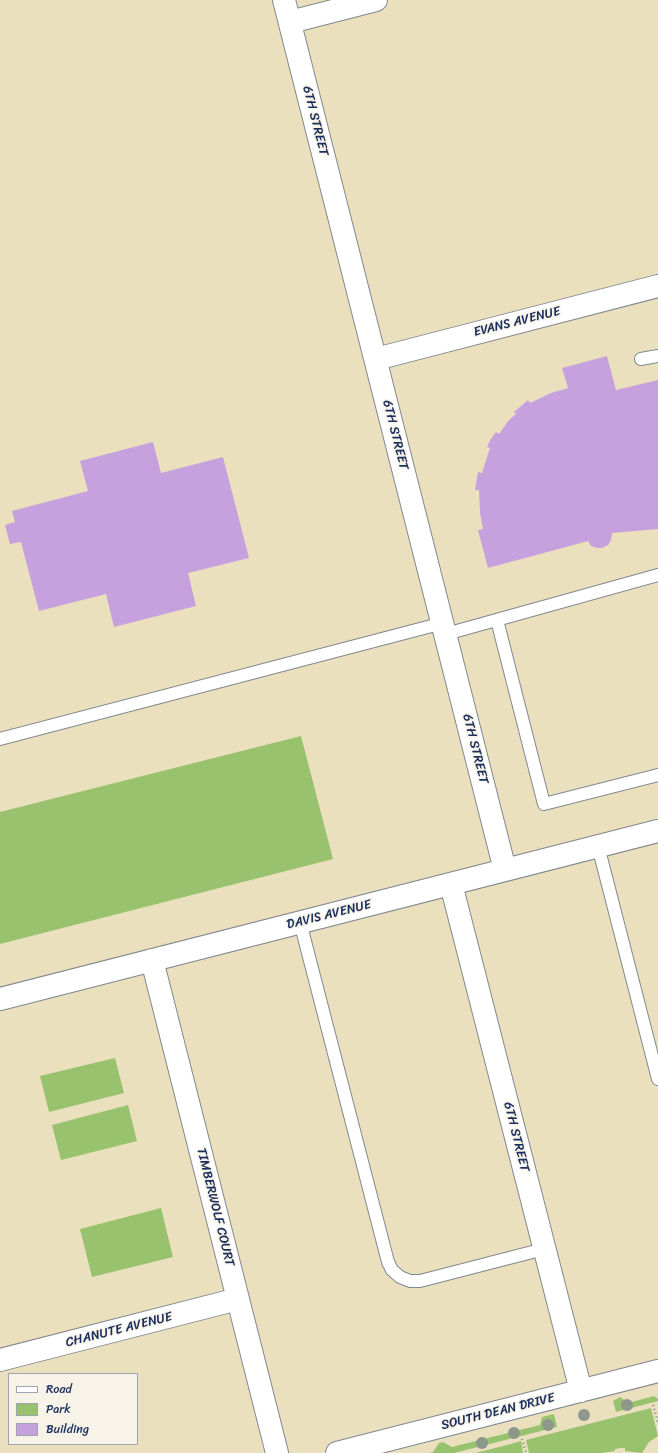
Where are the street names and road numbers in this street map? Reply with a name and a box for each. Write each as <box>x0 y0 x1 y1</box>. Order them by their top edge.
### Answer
street label: 6TH STREET <box>299 84 331 158</box>
street label: EVANS AVENUE <box>472 304 562 340</box>
street label: 6TH STREET <box>379 398 411 472</box>
street label: 6TH STREET <box>459 712 491 786</box>
street label: DAVIS AVENUE <box>285 897 373 933</box>
street label: 6TH STREET <box>500 1100 532 1174</box>
street label: TIMBERWOLF COURT <box>193 1146 237 1268</box>
street label: CHANUTE AVENUE <box>64 1309 174 1351</box>
street label: SOUTH DEAN DRIVE <box>440 1390 556 1434</box>

